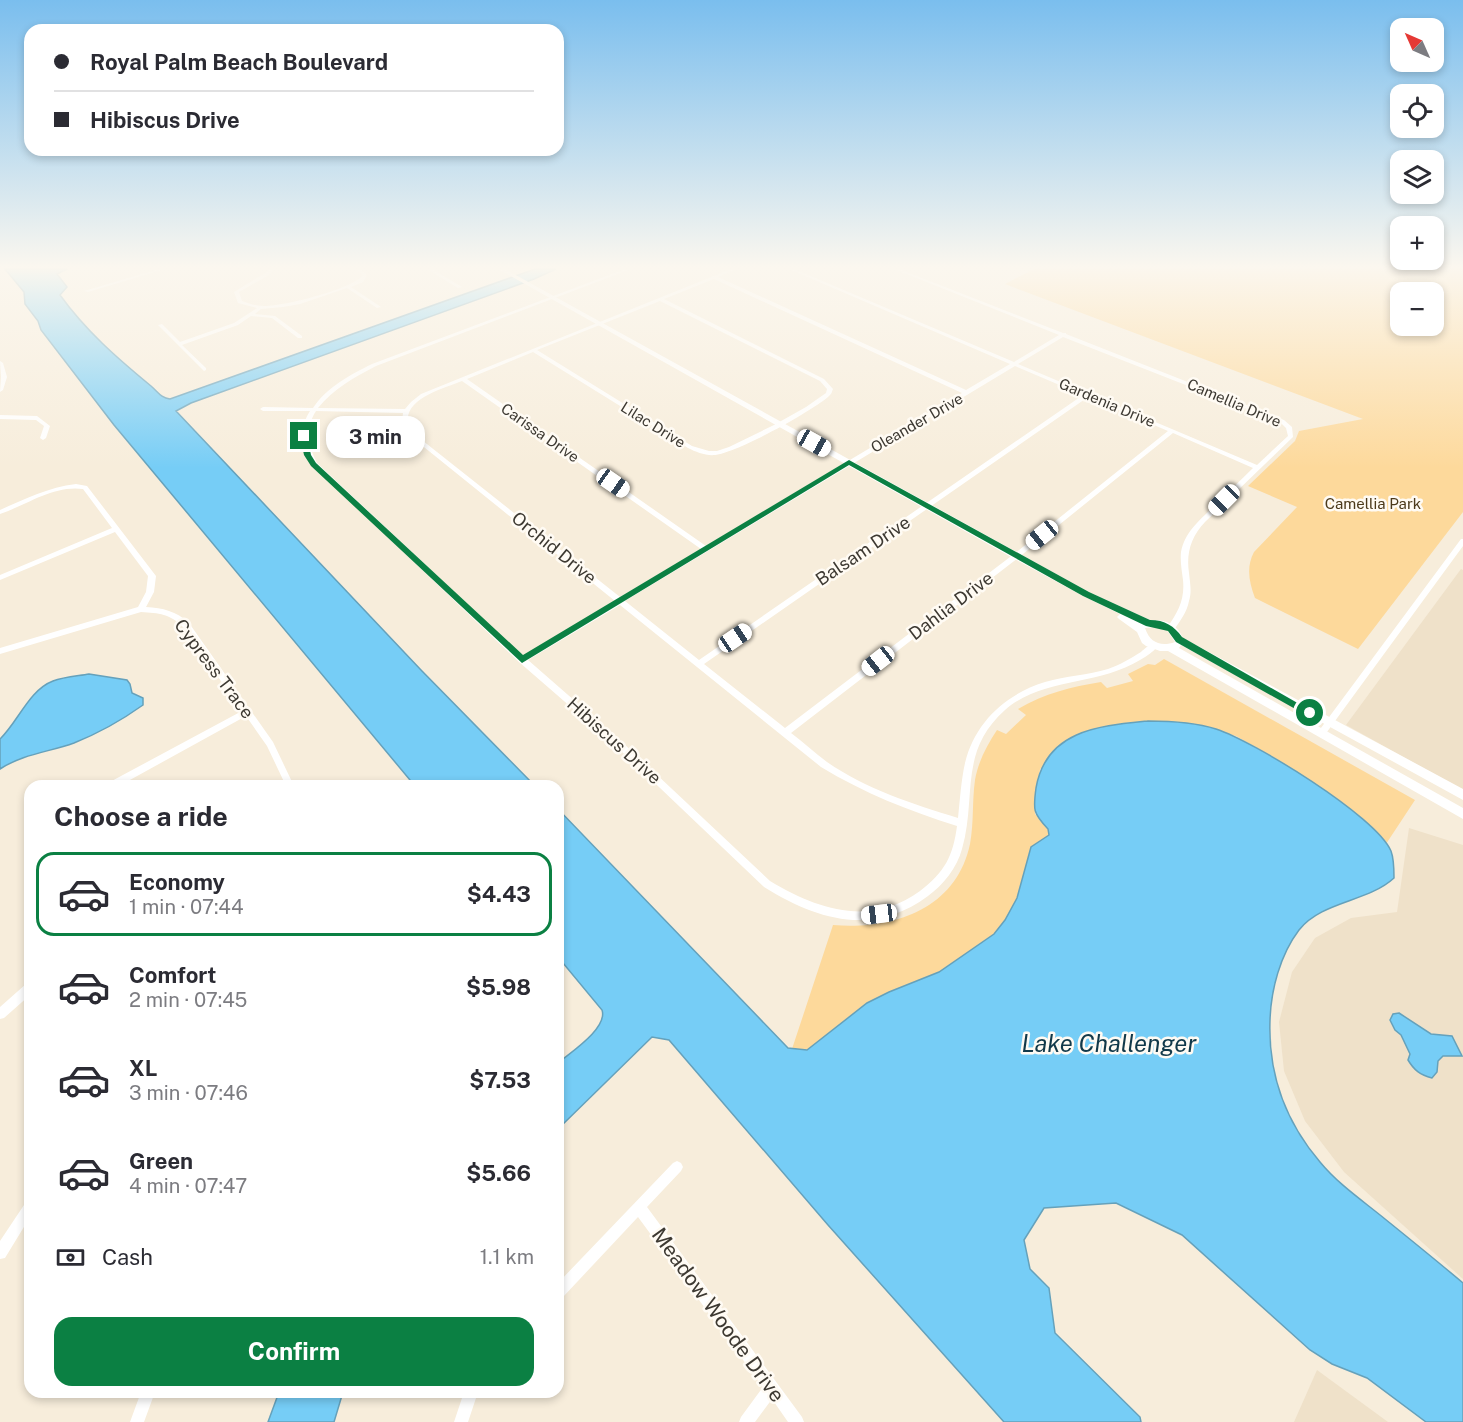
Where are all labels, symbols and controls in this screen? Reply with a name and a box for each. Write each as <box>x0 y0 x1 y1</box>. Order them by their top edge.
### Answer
north arrow <box>1390 18 1444 72</box>
map controls <box>1390 18 1444 336</box>
text: Royal Palm Beach Boulevard <box>90 49 388 75</box>
button: locate <box>1390 84 1444 138</box>
text: Hibiscus Drive <box>90 107 240 133</box>
button: layers <box>1390 150 1444 204</box>
button: + <box>1390 216 1444 270</box>
button: − <box>1390 282 1444 336</box>
street label: Gardenia Drive <box>1057 375 1158 430</box>
street label: Camellia Drive <box>1185 375 1284 430</box>
street label: Oleander Drive <box>868 389 966 456</box>
street label: Lilac Drive <box>618 398 689 451</box>
street label: Carissa Drive <box>498 399 582 466</box>
callout: 3 min <box>325 415 424 457</box>
route end <box>290 422 317 449</box>
text: 3 min <box>349 425 402 449</box>
car <box>794 426 834 460</box>
car <box>593 465 633 501</box>
car <box>1205 481 1243 519</box>
park label: Camellia Park <box>1325 495 1421 512</box>
street label: Orchid Drive <box>508 507 601 588</box>
street label: Balsam Drive <box>812 511 914 590</box>
car <box>1022 517 1062 553</box>
street label: Dahlia Drive <box>904 567 997 644</box>
street label: Cypress Trace <box>170 615 259 723</box>
car <box>715 620 755 656</box>
car <box>858 643 898 679</box>
street label: Hibiscus Drive <box>563 693 666 788</box>
route start <box>1296 699 1323 726</box>
text: Choose a ride <box>54 800 228 832</box>
icon: car <box>57 867 111 921</box>
text: Economy <box>129 869 225 895</box>
text: $4.43 <box>467 881 531 907</box>
text: 1 min · 07:44 <box>129 895 244 919</box>
car <box>860 903 898 925</box>
icon: car <box>57 960 111 1014</box>
text: Comfort <box>129 962 216 988</box>
text: $5.98 <box>466 974 531 1000</box>
text: 2 min · 07:45 <box>129 988 247 1012</box>
water label: Lake Challenger <box>1022 1029 1197 1057</box>
icon: car <box>57 1053 111 1107</box>
text: XL <box>129 1055 157 1081</box>
text: $7.53 <box>469 1067 531 1093</box>
text: 3 min · 07:46 <box>129 1081 248 1105</box>
icon: car <box>57 1146 111 1200</box>
text: Green <box>129 1148 193 1174</box>
text: $5.66 <box>466 1160 531 1186</box>
text: 4 min · 07:47 <box>129 1174 247 1198</box>
street label: Meadow Woode Drive <box>647 1223 790 1407</box>
icon: cash <box>54 1241 87 1274</box>
text: Cash <box>102 1244 153 1270</box>
text: 1.1 km <box>480 1245 534 1269</box>
button: Confirm <box>54 1317 534 1386</box>

